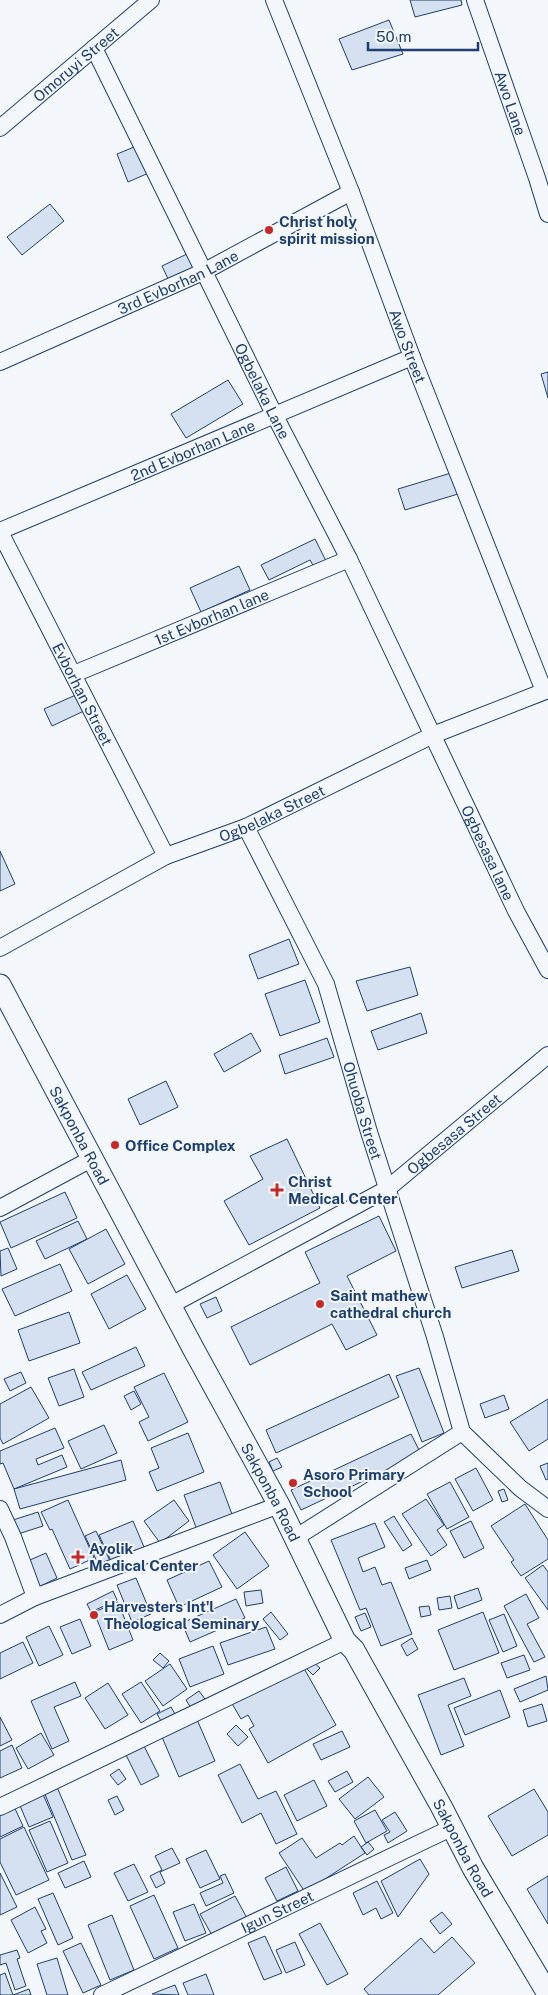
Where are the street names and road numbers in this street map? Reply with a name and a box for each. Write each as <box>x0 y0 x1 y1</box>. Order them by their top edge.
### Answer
street label: Omoruyi Street <box>29 23 122 105</box>
street label: Awo Lane <box>492 68 530 137</box>
street label: 3rd Evborhan Lane <box>115 246 241 317</box>
street label: Awo Street <box>387 307 430 385</box>
street label: Ogbelaka Lane <box>232 340 294 441</box>
street label: 2nd Evborhan Lane <box>128 416 257 483</box>
street label: 1st Evborhan lane <box>152 585 271 648</box>
street label: Evborhan Street <box>50 640 116 748</box>
street label: Ogbelaka Street <box>217 781 327 845</box>
street label: Ogbesasa lane <box>458 802 518 903</box>
street label: Ohuoba Street <box>340 1059 386 1162</box>
street label: Sakponba Road <box>47 1083 113 1187</box>
street label: Ogbesasa Street <box>403 1089 504 1177</box>
street label: Sakponba Road <box>238 1440 304 1544</box>
street label: Sakponba Road <box>430 1796 497 1900</box>
street label: Igun Street <box>238 1887 316 1936</box>

